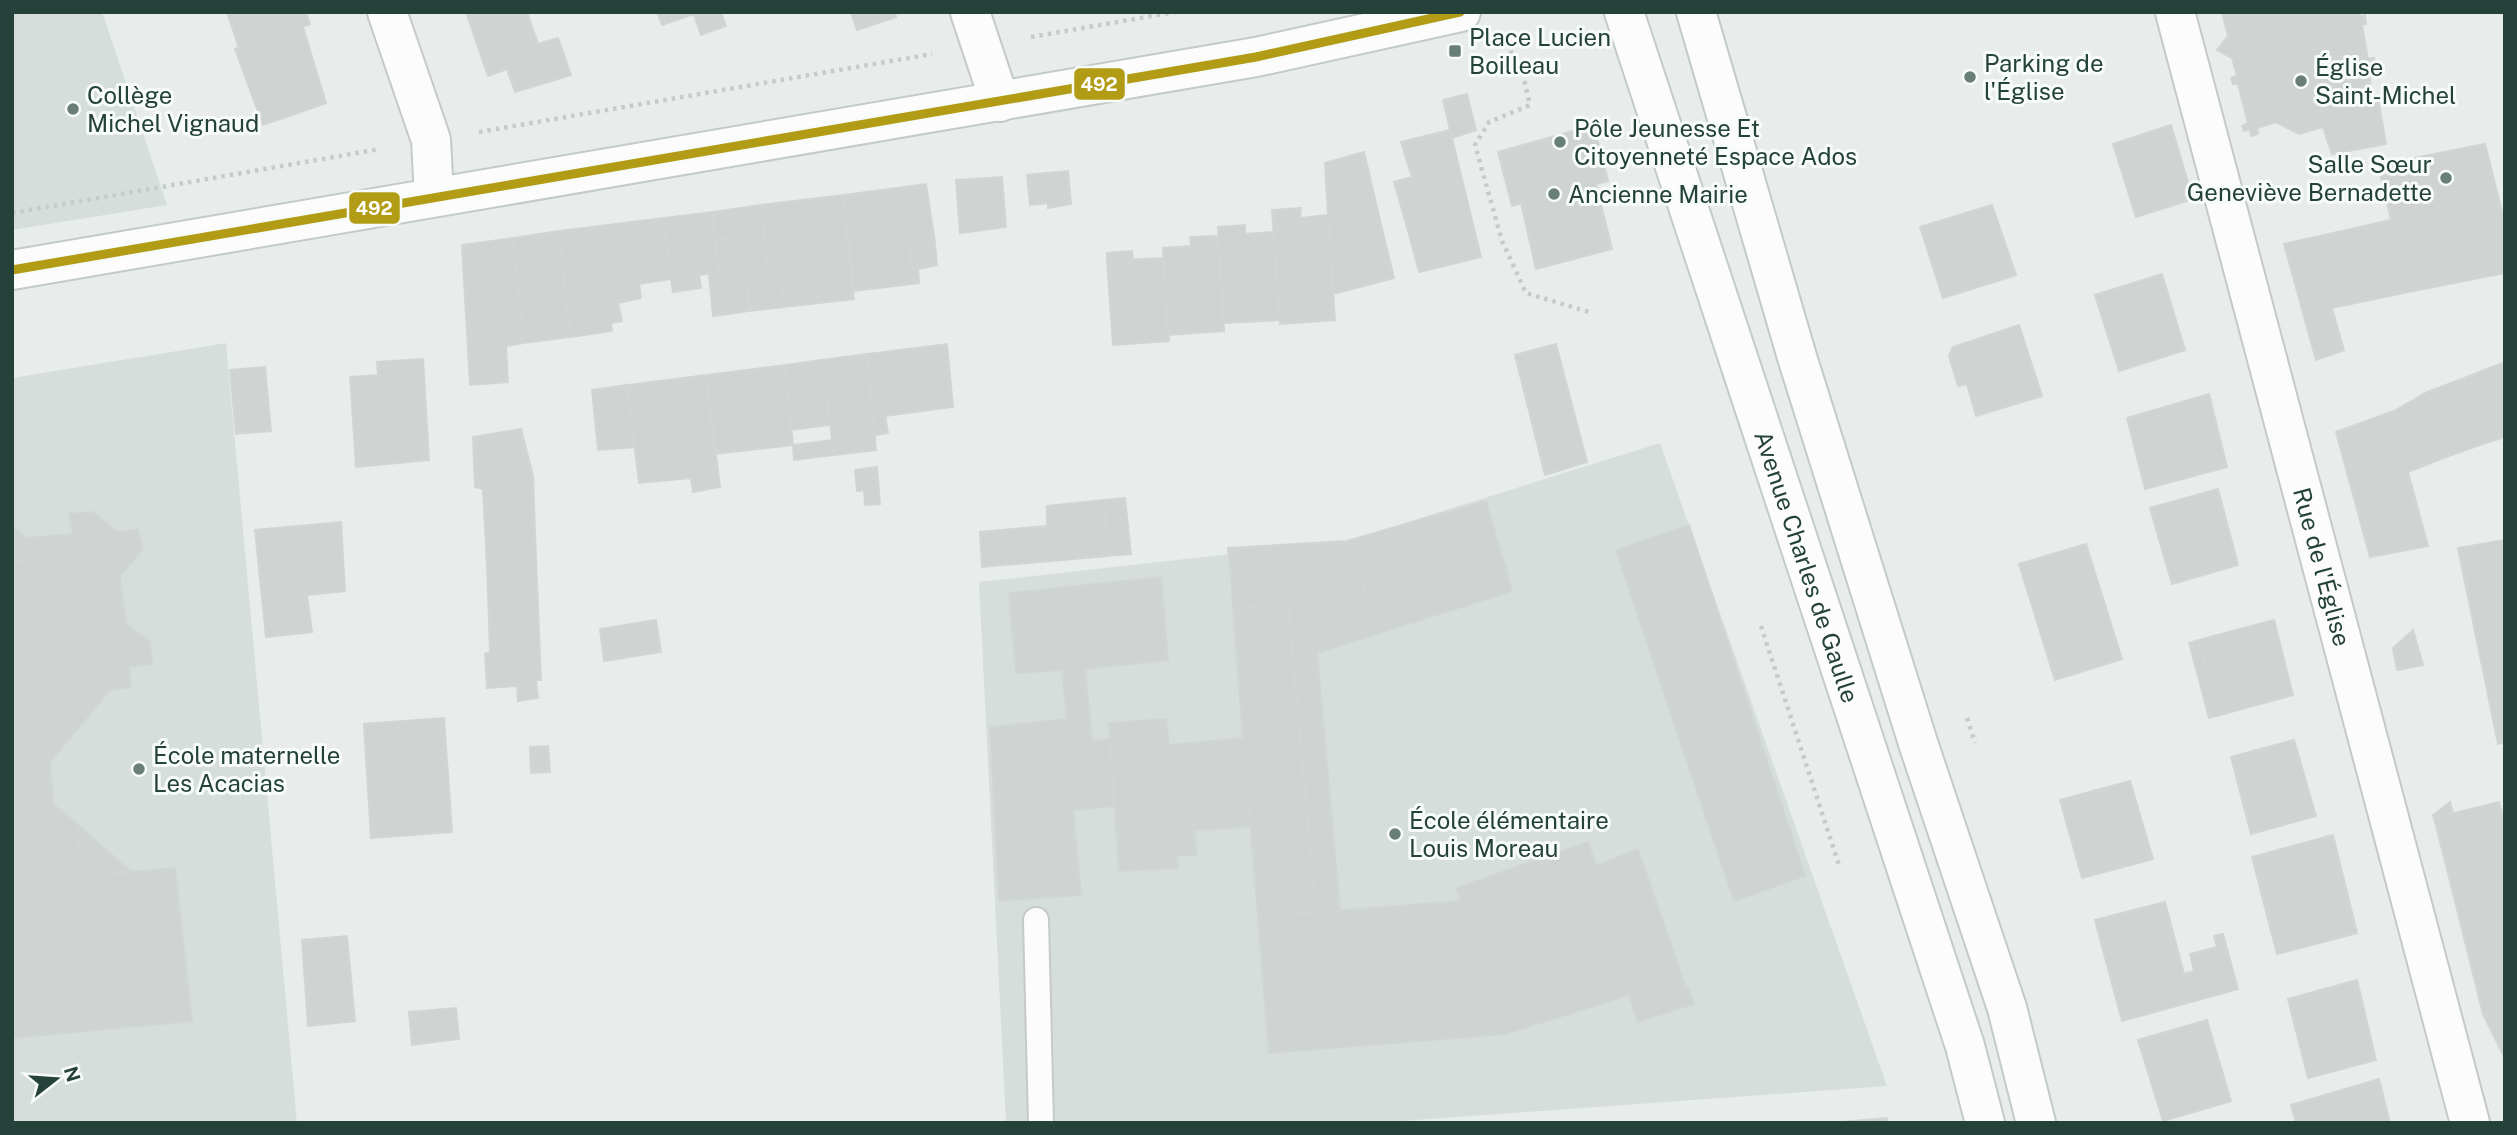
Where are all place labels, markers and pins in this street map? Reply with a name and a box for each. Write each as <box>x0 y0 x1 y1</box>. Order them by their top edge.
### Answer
place label: Place Lucien Boilleau <box>1469 23 1611 79</box>
marker: Place Lucien Boilleau <box>1447 43 1463 59</box>
place label: Parking de l'Église <box>1984 49 2104 105</box>
place label: Église Saint-Michel <box>2315 53 2456 109</box>
marker: Parking de l'Église <box>1962 69 1978 85</box>
marker: Église Saint-Michel <box>2293 73 2309 89</box>
place label: Collège Michel Vignaud <box>87 81 259 137</box>
marker: Collège Michel Vignaud <box>65 101 81 117</box>
place label: Pôle Jeunesse Et Citoyenneté Espace Ados <box>1574 114 1857 170</box>
marker: Pôle Jeunesse Et Citoyenneté Espace Ados <box>1552 134 1568 150</box>
place label: Salle Sœur Geneviève Bernadette <box>2187 150 2432 206</box>
marker: Salle Sœur Geneviève Bernadette <box>2438 170 2454 186</box>
place label: Ancienne Mairie <box>1568 180 1748 208</box>
marker: Ancienne Mairie <box>1546 186 1562 202</box>
place label: École maternelle Les Acacias <box>153 741 340 797</box>
marker: École maternelle Les Acacias <box>131 761 147 777</box>
place label: École élémentaire Louis Moreau <box>1409 806 1609 862</box>
marker: École élémentaire Louis Moreau <box>1387 826 1403 842</box>

